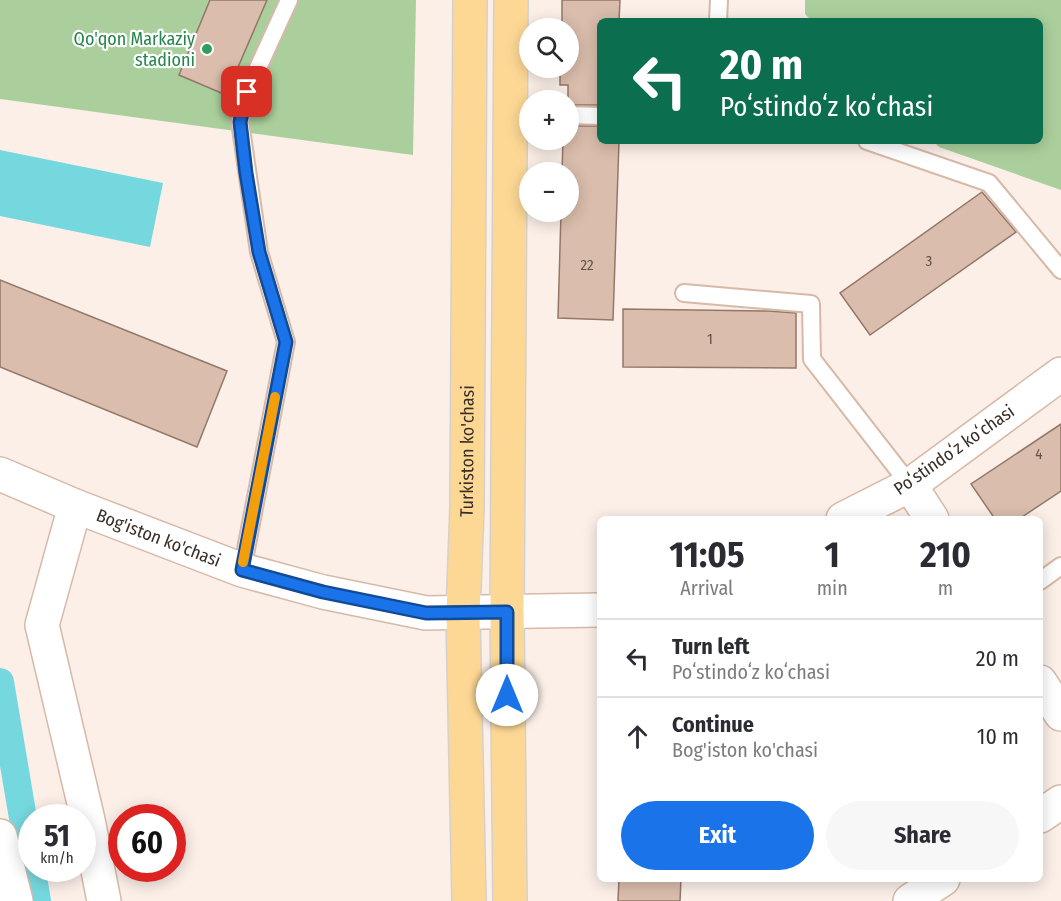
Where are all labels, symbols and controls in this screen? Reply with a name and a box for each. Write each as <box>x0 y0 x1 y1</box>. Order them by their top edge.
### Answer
map controls <box>519 18 579 222</box>
button: search <box>519 18 579 78</box>
place label: Qo'qon Markaziy stadioni <box>74 28 195 71</box>
text: 20 m <box>720 40 803 90</box>
marker: Qo'qon Markaziy stadioni <box>200 42 214 56</box>
icon: left <box>621 42 699 120</box>
pin <box>221 66 272 117</box>
icon: arrive <box>230 75 263 108</box>
button: + <box>519 90 579 150</box>
text: Poʻstindoʻz koʻchasi <box>720 91 933 123</box>
button: − <box>519 162 579 222</box>
house number: 3 <box>926 252 933 270</box>
house number: 22 <box>580 256 594 274</box>
house number: 1 <box>707 330 713 348</box>
street label: Turkiston ko'chasi <box>456 385 479 518</box>
street label: Poʻstindoʻz koʻchasi <box>889 400 1019 500</box>
house number: 4 <box>1035 445 1043 463</box>
street label: Bog'iston ko'chasi <box>93 504 224 572</box>
text: 11:05 <box>669 533 745 577</box>
text: 1 <box>825 533 840 577</box>
text: 210 <box>920 533 971 577</box>
text: Arrival <box>680 576 733 600</box>
text: min <box>817 576 848 600</box>
text: m <box>938 576 953 600</box>
text: Turn left <box>672 633 750 660</box>
icon: left <box>621 642 654 675</box>
text: 20 m <box>976 645 1019 672</box>
text: Poʻstindoʻz koʻchasi <box>672 660 830 684</box>
position arrow <box>475 663 539 727</box>
text: Continue <box>672 711 754 738</box>
icon: ahead <box>621 720 654 753</box>
text: 10 m <box>977 723 1019 750</box>
text: Bog'iston ko'chasi <box>672 738 818 762</box>
button: Exit <box>621 801 814 870</box>
button: Share <box>826 801 1019 870</box>
speed limit sign: 60 <box>108 804 186 882</box>
text: 51 <box>44 818 70 854</box>
text: km/h <box>40 849 74 867</box>

